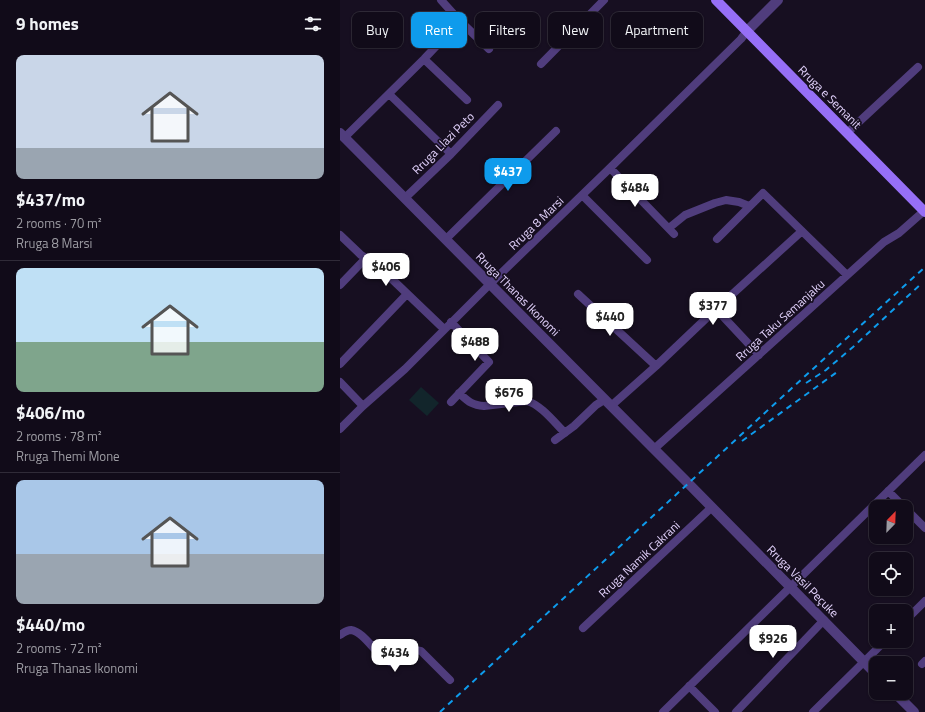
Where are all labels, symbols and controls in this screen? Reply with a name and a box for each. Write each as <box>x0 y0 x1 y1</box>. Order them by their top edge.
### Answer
text: 9 homes <box>16 11 79 37</box>
chip: Buy <box>352 12 403 48</box>
chip: Rent <box>411 12 467 48</box>
chip: Filters <box>475 12 540 48</box>
chip: New <box>548 12 603 48</box>
chip: Apartment <box>611 12 703 48</box>
icon: filters <box>302 13 324 35</box>
street label: Rruga e Semanit <box>794 61 867 134</box>
icon: home <box>134 81 206 153</box>
street label: Rruga Llazi Peto <box>407 107 479 179</box>
pin: $437 <box>484 158 532 192</box>
text: $437 <box>493 161 523 181</box>
pin: $484 <box>611 174 659 208</box>
text: $484 <box>620 177 650 197</box>
text: $437/mo <box>16 187 85 213</box>
street label: Rruga 8 Marsi <box>504 192 568 254</box>
text: 2 rooms · 70 m² <box>16 213 102 233</box>
text: Rruga 8 Marsi <box>16 233 92 253</box>
street label: Rruga Thanas Ikonomi <box>472 248 564 340</box>
pin: $406 <box>362 253 410 287</box>
text: $406 <box>371 256 401 276</box>
street label: Rruga Taku Semanjaku <box>731 275 829 365</box>
pin: $377 <box>689 292 737 326</box>
icon: home <box>134 294 206 366</box>
text: $377 <box>698 295 728 315</box>
pin: $440 <box>586 303 634 337</box>
text: $440 <box>595 306 625 326</box>
pin: $488 <box>451 328 499 362</box>
text: $488 <box>460 331 490 351</box>
pin: $676 <box>485 379 533 413</box>
text: $676 <box>494 382 524 402</box>
text: $406/mo <box>16 400 85 426</box>
text: 2 rooms · 78 m² <box>16 426 102 446</box>
text: Rruga Themi Mone <box>16 446 120 466</box>
north arrow <box>869 500 913 544</box>
map controls <box>869 500 913 700</box>
icon: home <box>134 506 206 578</box>
street label: Rruga Namik Cakrani <box>594 516 684 602</box>
street label: Rruga Vasil Peçuke <box>763 541 843 621</box>
button: locate <box>869 552 913 596</box>
button: + <box>869 604 913 648</box>
text: $440/mo <box>16 612 85 638</box>
pin: $926 <box>749 625 797 659</box>
text: $926 <box>758 628 788 648</box>
text: 2 rooms · 72 m² <box>16 638 102 658</box>
pin: $434 <box>371 639 419 673</box>
text: $434 <box>380 642 410 662</box>
button: − <box>869 656 913 700</box>
text: Rruga Thanas Ikonomi <box>16 658 138 678</box>

